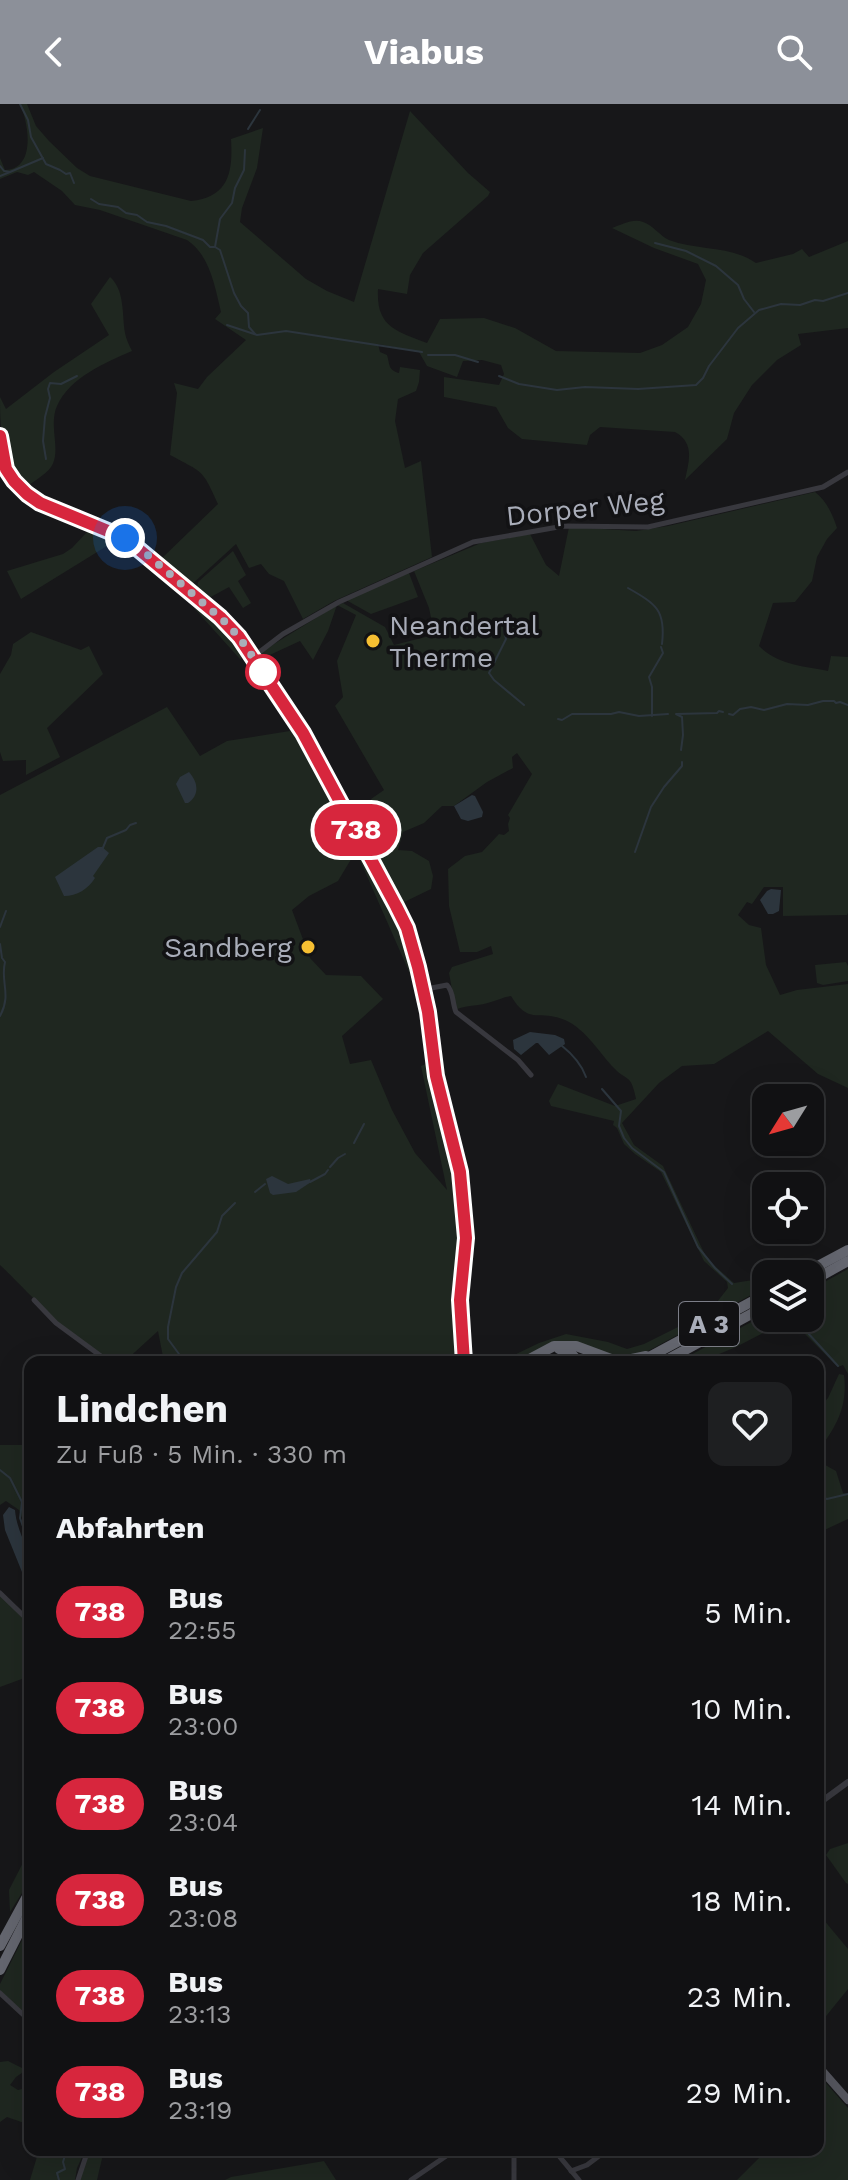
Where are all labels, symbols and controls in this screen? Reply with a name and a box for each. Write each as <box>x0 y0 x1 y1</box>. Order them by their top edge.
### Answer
icon: back <box>32 30 76 74</box>
icon: search <box>772 30 816 74</box>
text: Viabus <box>364 31 484 73</box>
street label: Dorper Weg <box>504 483 666 533</box>
your location <box>105 518 145 558</box>
place label: Neandertal Therme <box>389 609 540 674</box>
marker: Neandertal Therme <box>364 632 382 650</box>
unlabelled marker <box>246 655 280 689</box>
line badge: 738 <box>310 804 402 856</box>
text: 738 <box>330 813 382 846</box>
place label: Sandberg <box>164 931 292 964</box>
marker: Sandberg <box>299 938 317 956</box>
north arrow <box>752 1084 824 1156</box>
map controls <box>752 1084 824 1332</box>
button: locate <box>752 1172 824 1244</box>
button: layers <box>752 1260 824 1332</box>
road number: A 3 <box>679 1302 739 1346</box>
button: heart <box>708 1382 792 1466</box>
text: Lindchen <box>56 1387 228 1431</box>
text: Zu Fuß · 5 Min. · 330 m <box>56 1439 347 1469</box>
text: Abfahrten <box>56 1510 205 1545</box>
text: Bus <box>168 1580 223 1615</box>
text: 738 <box>74 1595 126 1628</box>
text: 5 Min. <box>704 1595 792 1630</box>
text: 22:55 <box>168 1615 236 1645</box>
text: Bus <box>168 1676 223 1711</box>
text: 738 <box>74 1691 126 1724</box>
text: 10 Min. <box>691 1691 792 1726</box>
text: 23:00 <box>168 1711 238 1741</box>
text: Bus <box>168 1772 223 1807</box>
text: 738 <box>74 1787 126 1820</box>
text: 14 Min. <box>692 1787 792 1822</box>
text: 23:04 <box>168 1807 238 1837</box>
text: Bus <box>168 1868 223 1903</box>
text: 738 <box>74 1883 126 1916</box>
text: 18 Min. <box>691 1883 792 1918</box>
text: 23:08 <box>168 1903 238 1933</box>
text: Bus <box>168 1964 223 1999</box>
text: 738 <box>74 1979 126 2012</box>
text: 23 Min. <box>687 1979 792 2014</box>
text: 23:13 <box>168 1999 231 2029</box>
text: Bus <box>168 2060 223 2095</box>
text: 738 <box>74 2075 126 2108</box>
text: 29 Min. <box>686 2075 792 2110</box>
text: 23:19 <box>168 2095 232 2125</box>

